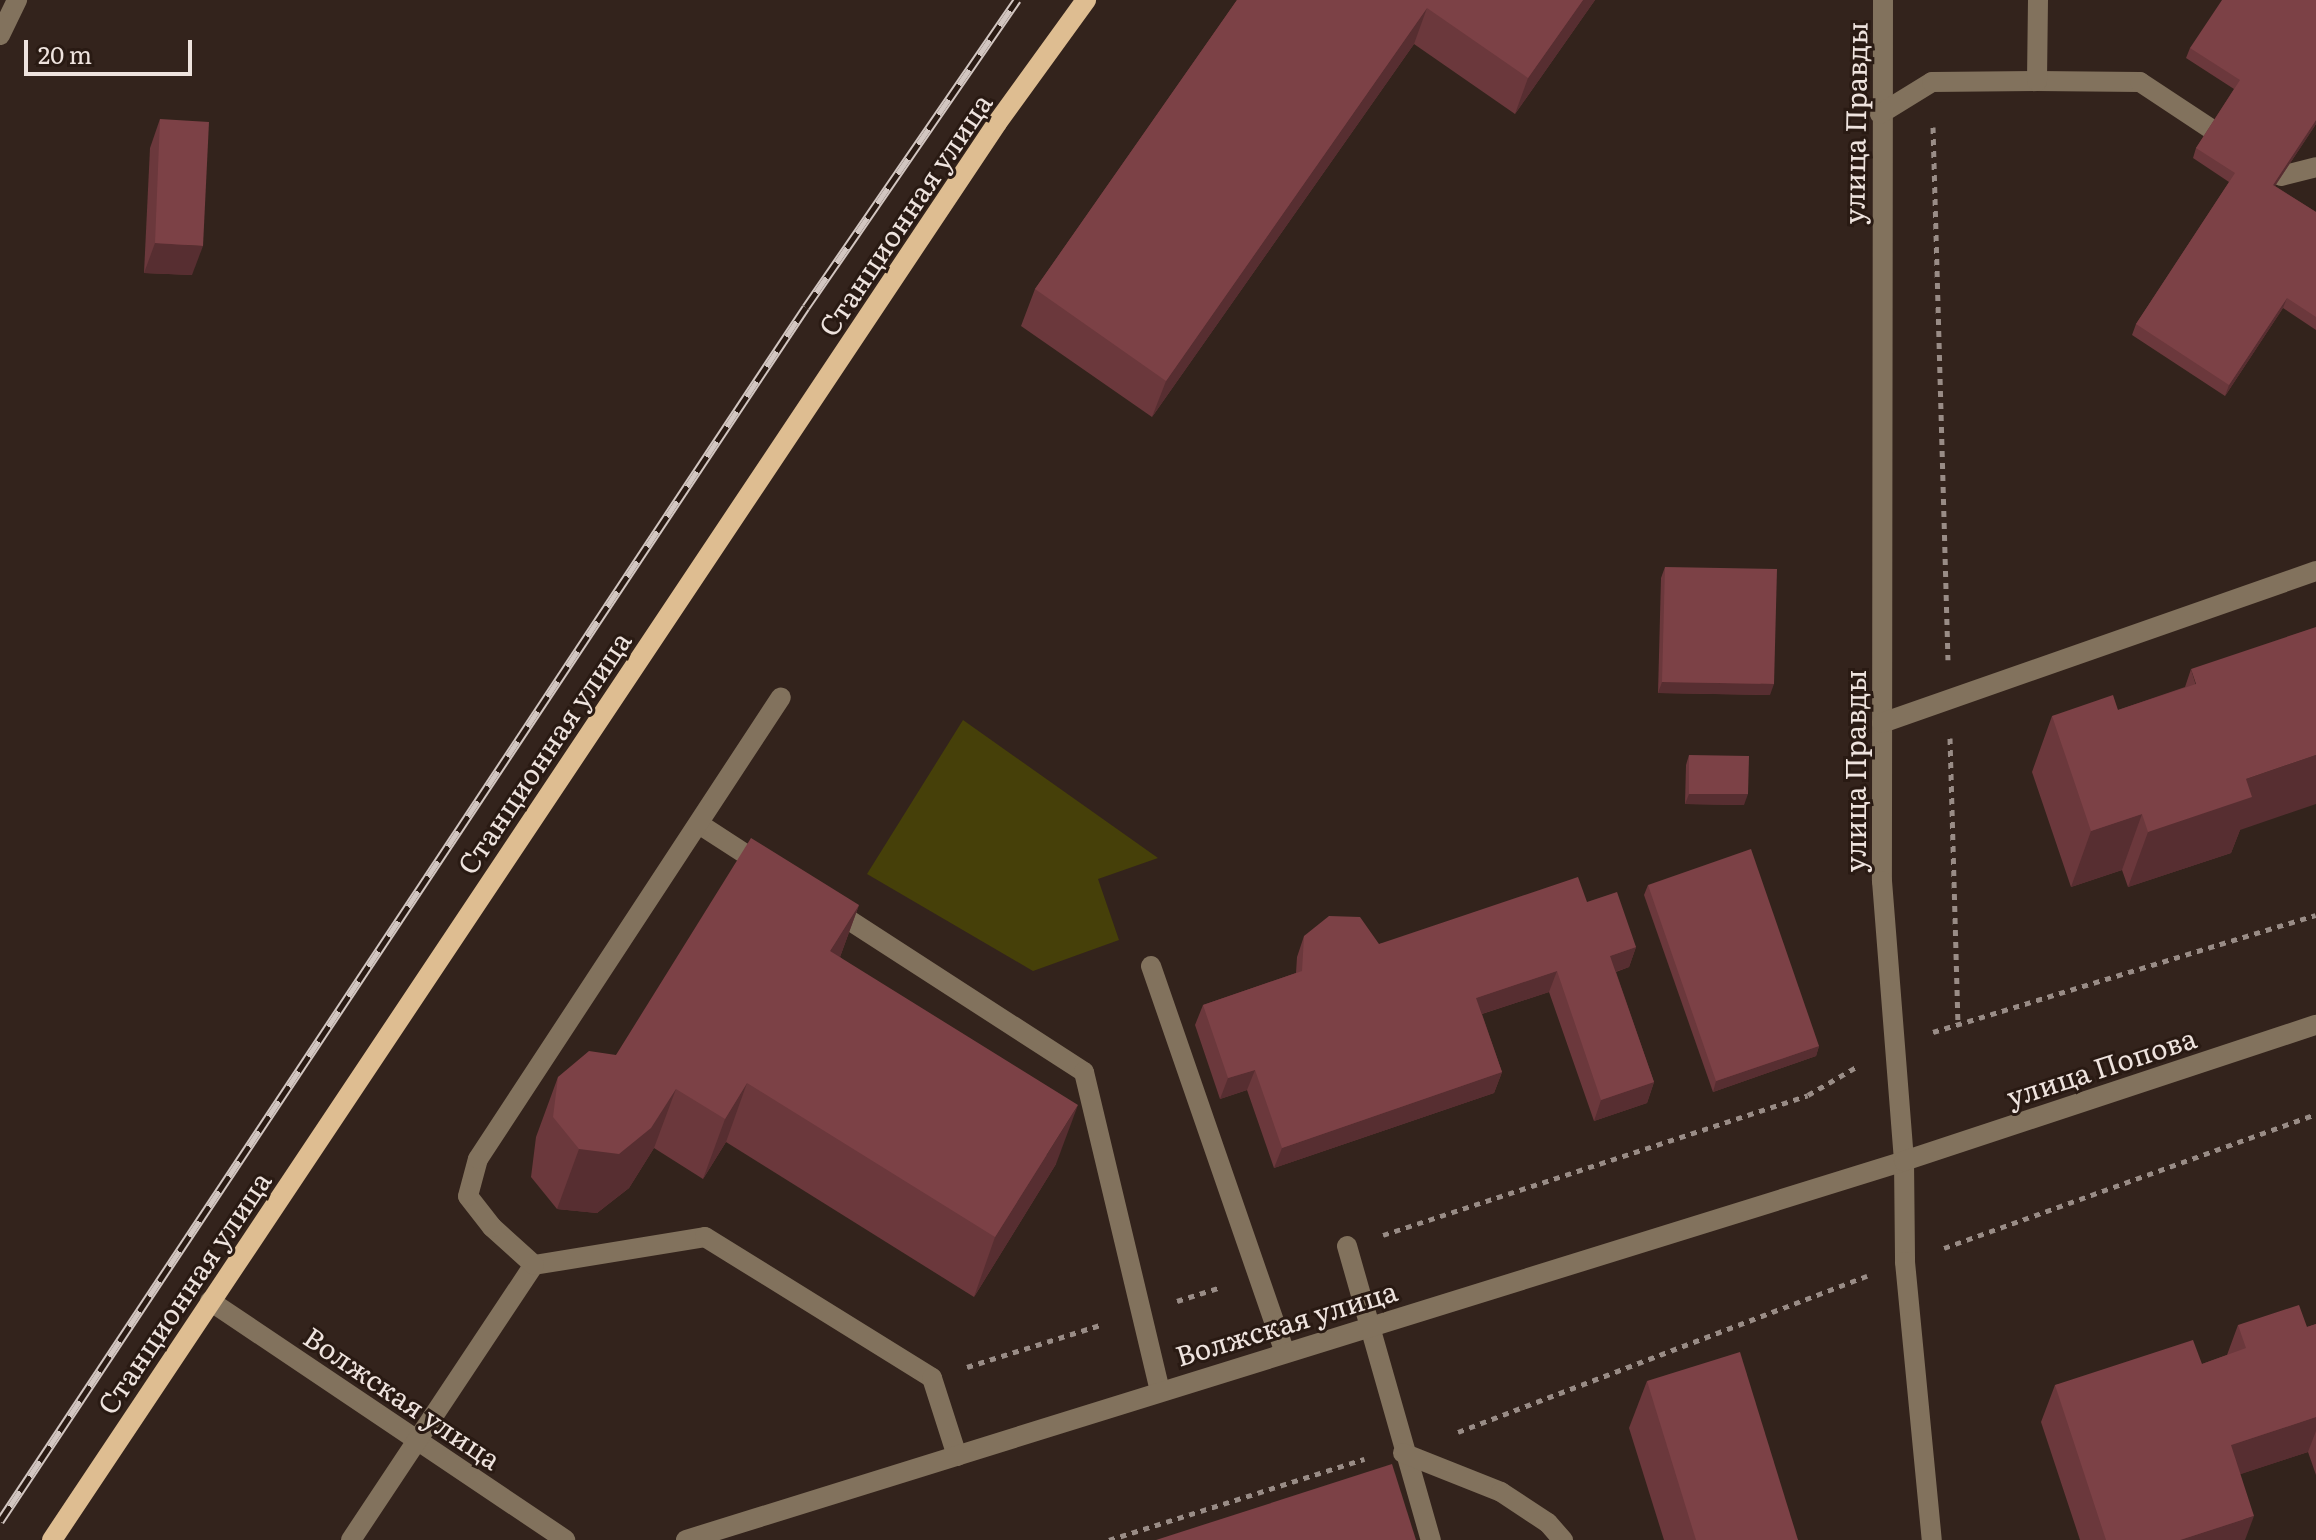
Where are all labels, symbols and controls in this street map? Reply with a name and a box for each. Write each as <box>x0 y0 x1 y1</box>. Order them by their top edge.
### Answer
street label: улица Правды <box>1835 21 1873 225</box>
scale bar <box>28 24 196 74</box>
text: 20 m <box>38 36 92 71</box>
street label: Станционная улица <box>810 86 998 342</box>
street label: Станционная улица <box>449 624 637 880</box>
street label: улица Правды <box>1837 670 1871 872</box>
street label: улица Попова <box>2002 1019 2200 1113</box>
street label: Станционная улица <box>89 1164 277 1420</box>
street label: Волжская улица <box>1171 1272 1401 1372</box>
street label: Волжская улица <box>298 1319 508 1475</box>

